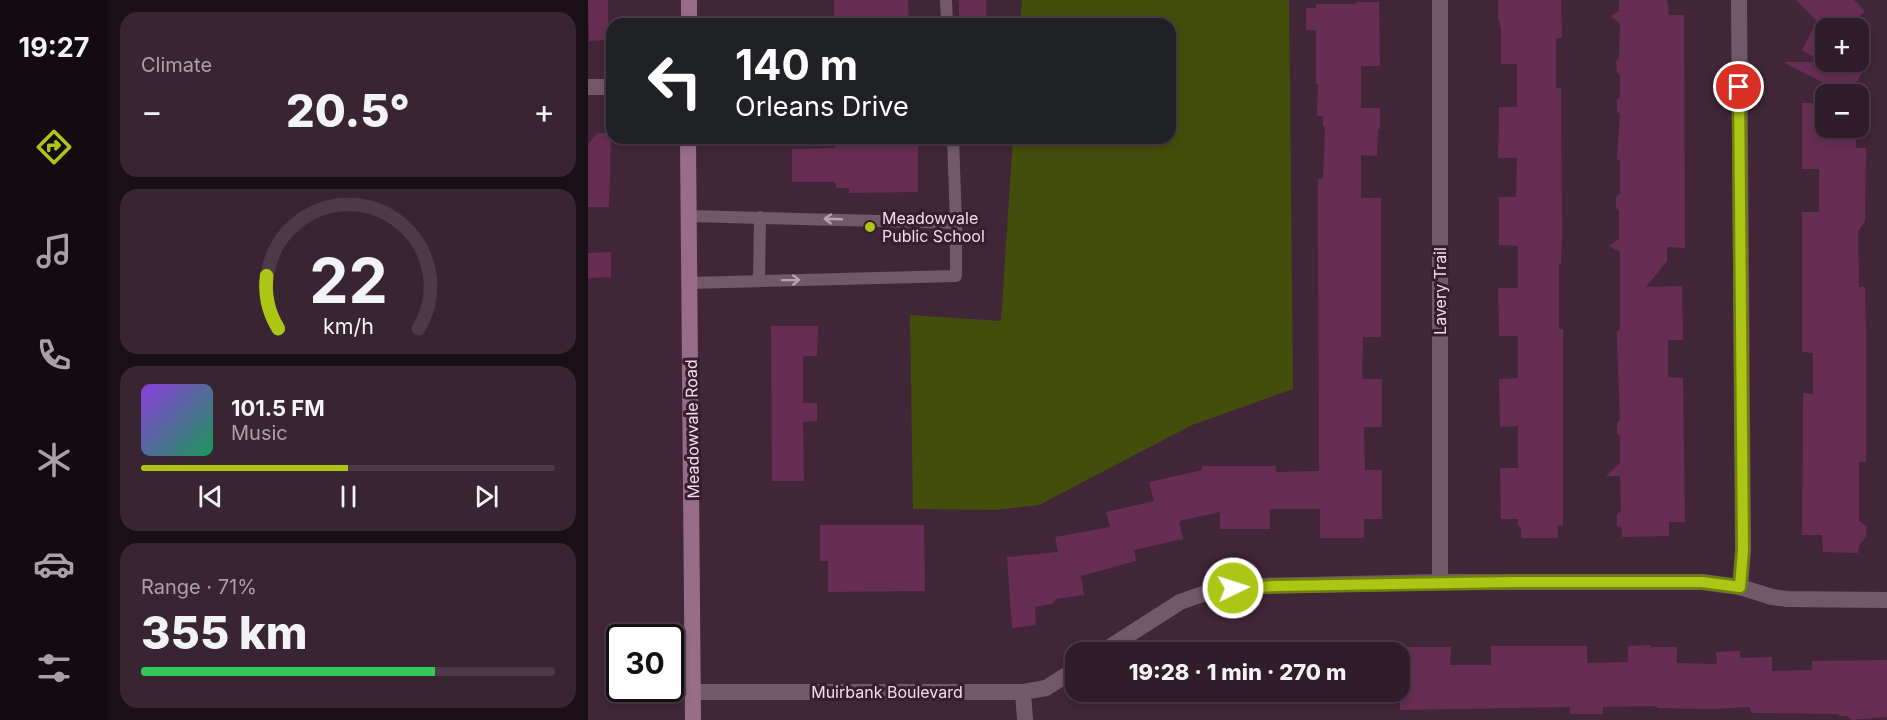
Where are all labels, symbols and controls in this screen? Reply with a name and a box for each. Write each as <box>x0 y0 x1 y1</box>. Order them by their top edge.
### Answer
map controls <box>1815 18 1869 138</box>
button: + <box>1815 18 1869 72</box>
text: 19:27 <box>19 31 89 64</box>
text: 140 m <box>735 39 858 90</box>
icon: left <box>636 42 714 120</box>
text: Climate <box>141 53 212 77</box>
pin <box>1713 61 1764 112</box>
icon: arrive <box>1722 70 1755 103</box>
text: 20.5° <box>286 83 410 138</box>
button: − <box>1815 84 1869 138</box>
text: Orleans Drive <box>735 90 909 123</box>
text: − <box>141 91 163 131</box>
text: + <box>533 91 555 131</box>
icon: directions <box>33 126 75 168</box>
place label: Meadowvale Public School <box>882 208 985 246</box>
one-way arrow <box>823 214 843 225</box>
marker: Meadowvale Public School <box>863 220 877 234</box>
icon: music <box>33 230 75 272</box>
text: 22 <box>309 243 387 318</box>
street label: Lavery Trail <box>1430 247 1450 335</box>
one-way arrow <box>780 274 800 286</box>
text: km/h <box>323 313 373 339</box>
icon: phone <box>33 334 75 376</box>
street label: Meadowvale Road <box>681 359 703 499</box>
text: 101.5 FM <box>231 395 325 421</box>
text: Music <box>231 421 288 445</box>
icon: climate <box>33 439 75 481</box>
icon: previous <box>194 480 227 513</box>
icon: pause <box>332 480 365 513</box>
icon: next <box>470 480 503 513</box>
icon: car <box>33 543 75 585</box>
position arrow <box>1201 556 1265 620</box>
text: Range · 71% <box>141 575 257 599</box>
text: 355 km <box>141 605 307 660</box>
speed limit sign: 30 <box>606 624 684 702</box>
icon: filters <box>33 647 75 689</box>
text: 19:28 · 1 min · 270 m <box>1129 659 1346 685</box>
street label: Muirbank Boulevard <box>811 682 963 702</box>

